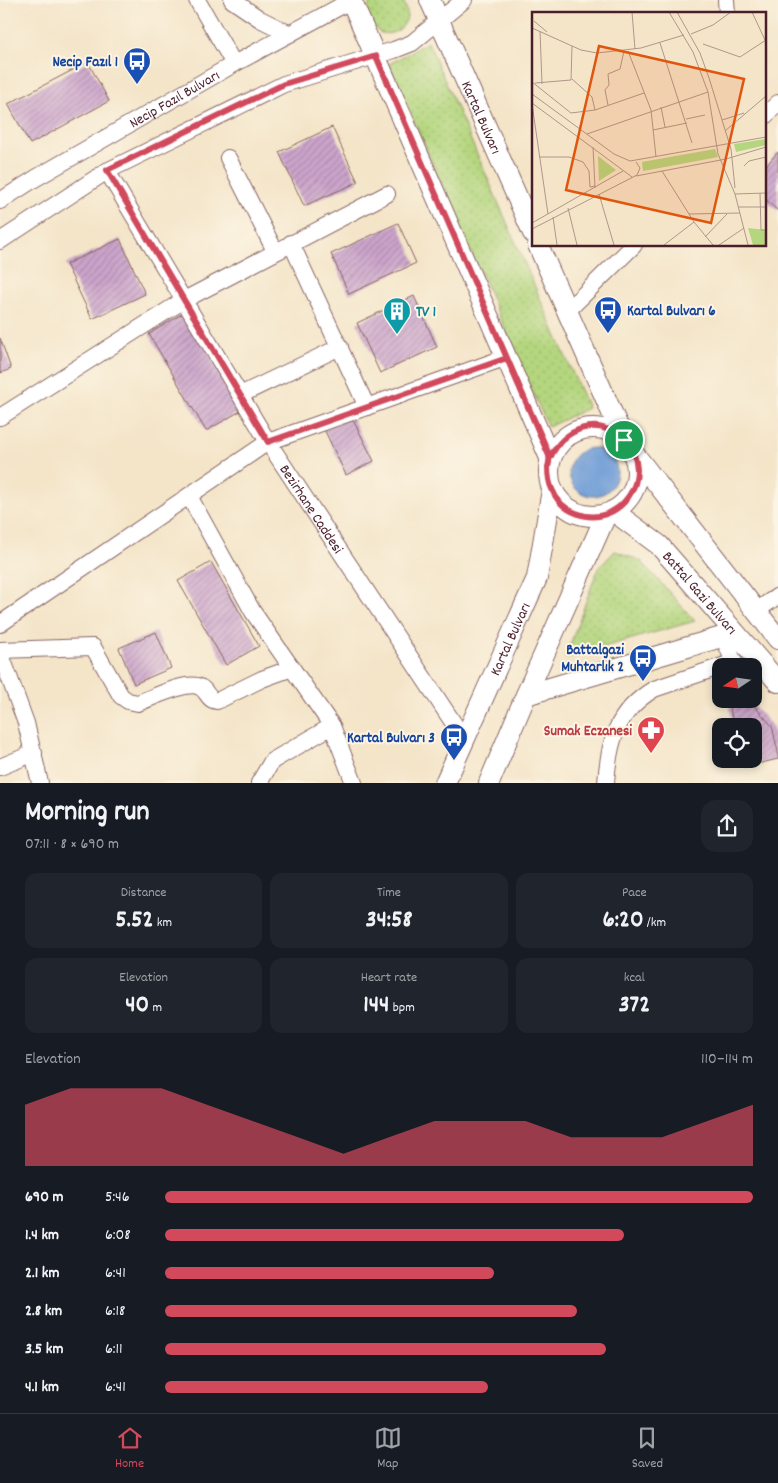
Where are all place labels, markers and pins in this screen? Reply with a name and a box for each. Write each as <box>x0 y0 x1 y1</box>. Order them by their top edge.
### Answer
bus stop icon: Necip Fazıl 1 <box>122 46 152 85</box>
place label: Necip Fazıl 1 <box>52 52 118 74</box>
bus stop icon: Kartal Bulvarı 6 <box>593 295 623 334</box>
building icon: TV 1 <box>382 296 412 335</box>
place label: Kartal Bulvarı 6 <box>627 301 716 323</box>
place label: TV 1 <box>416 302 436 324</box>
pin <box>603 419 645 461</box>
place label: Battalgazi Muhtarlık 2 <box>561 640 624 679</box>
bus stop icon: Battalgazi Muhtarlık 2 <box>628 643 658 682</box>
pharmacy icon: Sumak Eczanesi <box>636 715 666 754</box>
place label: Sumak Eczanesi <box>544 721 632 743</box>
bus stop icon: Kartal Bulvarı 3 <box>439 722 469 761</box>
place label: Kartal Bulvarı 3 <box>347 728 435 750</box>

